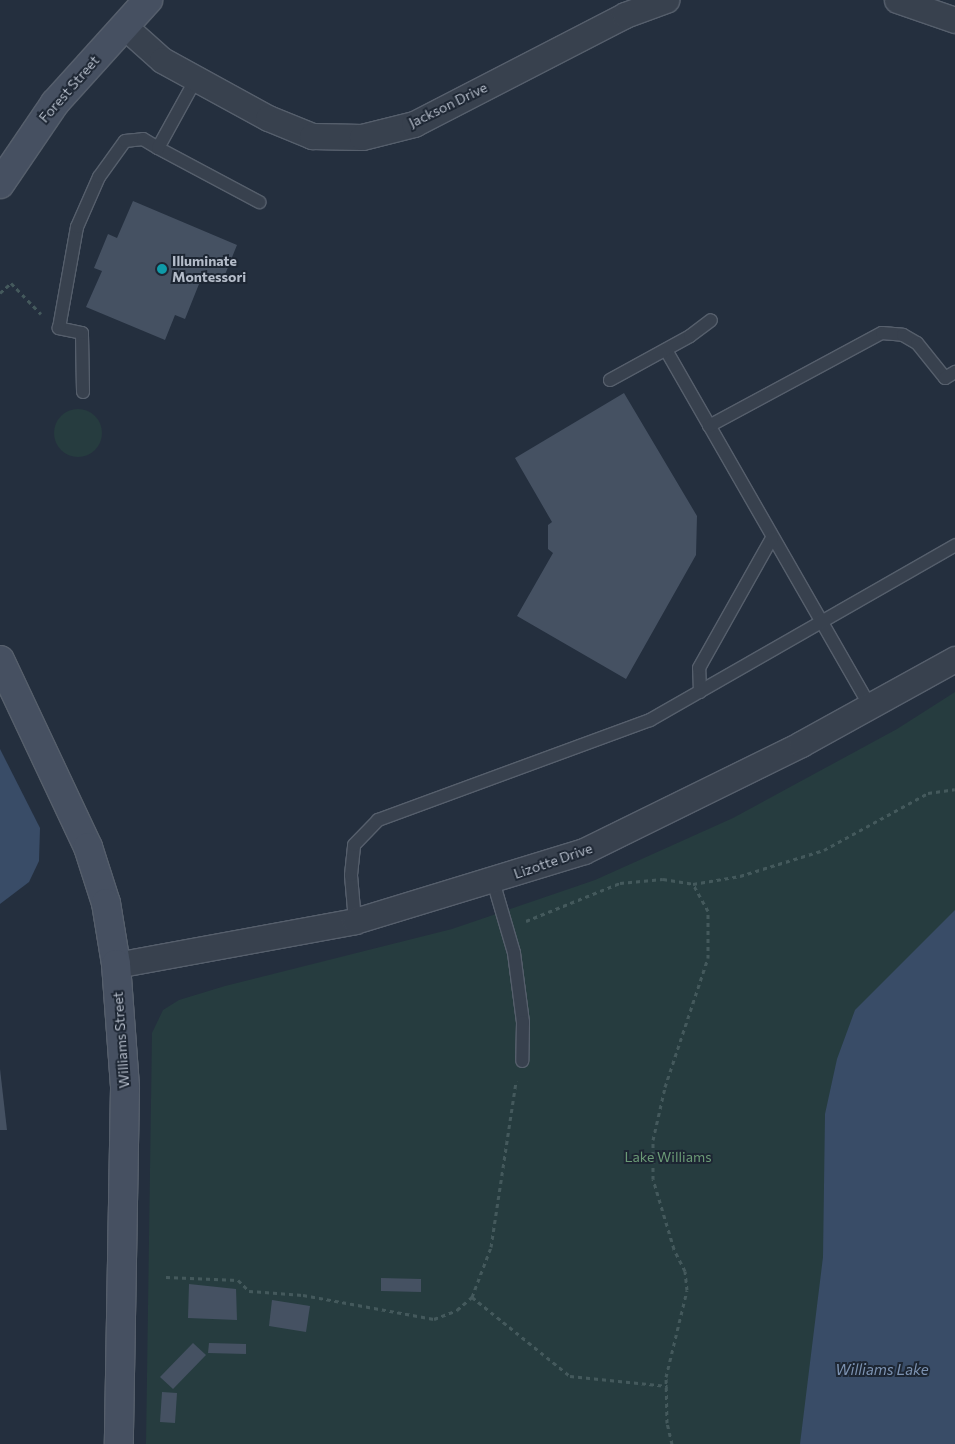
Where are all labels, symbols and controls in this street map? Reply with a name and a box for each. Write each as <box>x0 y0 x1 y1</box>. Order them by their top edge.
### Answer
street label: Forest Street <box>35 52 103 126</box>
street label: Jackson Drive <box>406 79 490 131</box>
place label: Illuminate Montessori <box>172 253 246 286</box>
marker: Illuminate Montessori <box>156 263 168 275</box>
street label: Lizotte Drive <box>511 840 595 882</box>
street label: Williams Street <box>109 991 133 1089</box>
park label: Lake Williams <box>624 1149 712 1165</box>
water label: Williams Lake <box>835 1361 929 1379</box>

